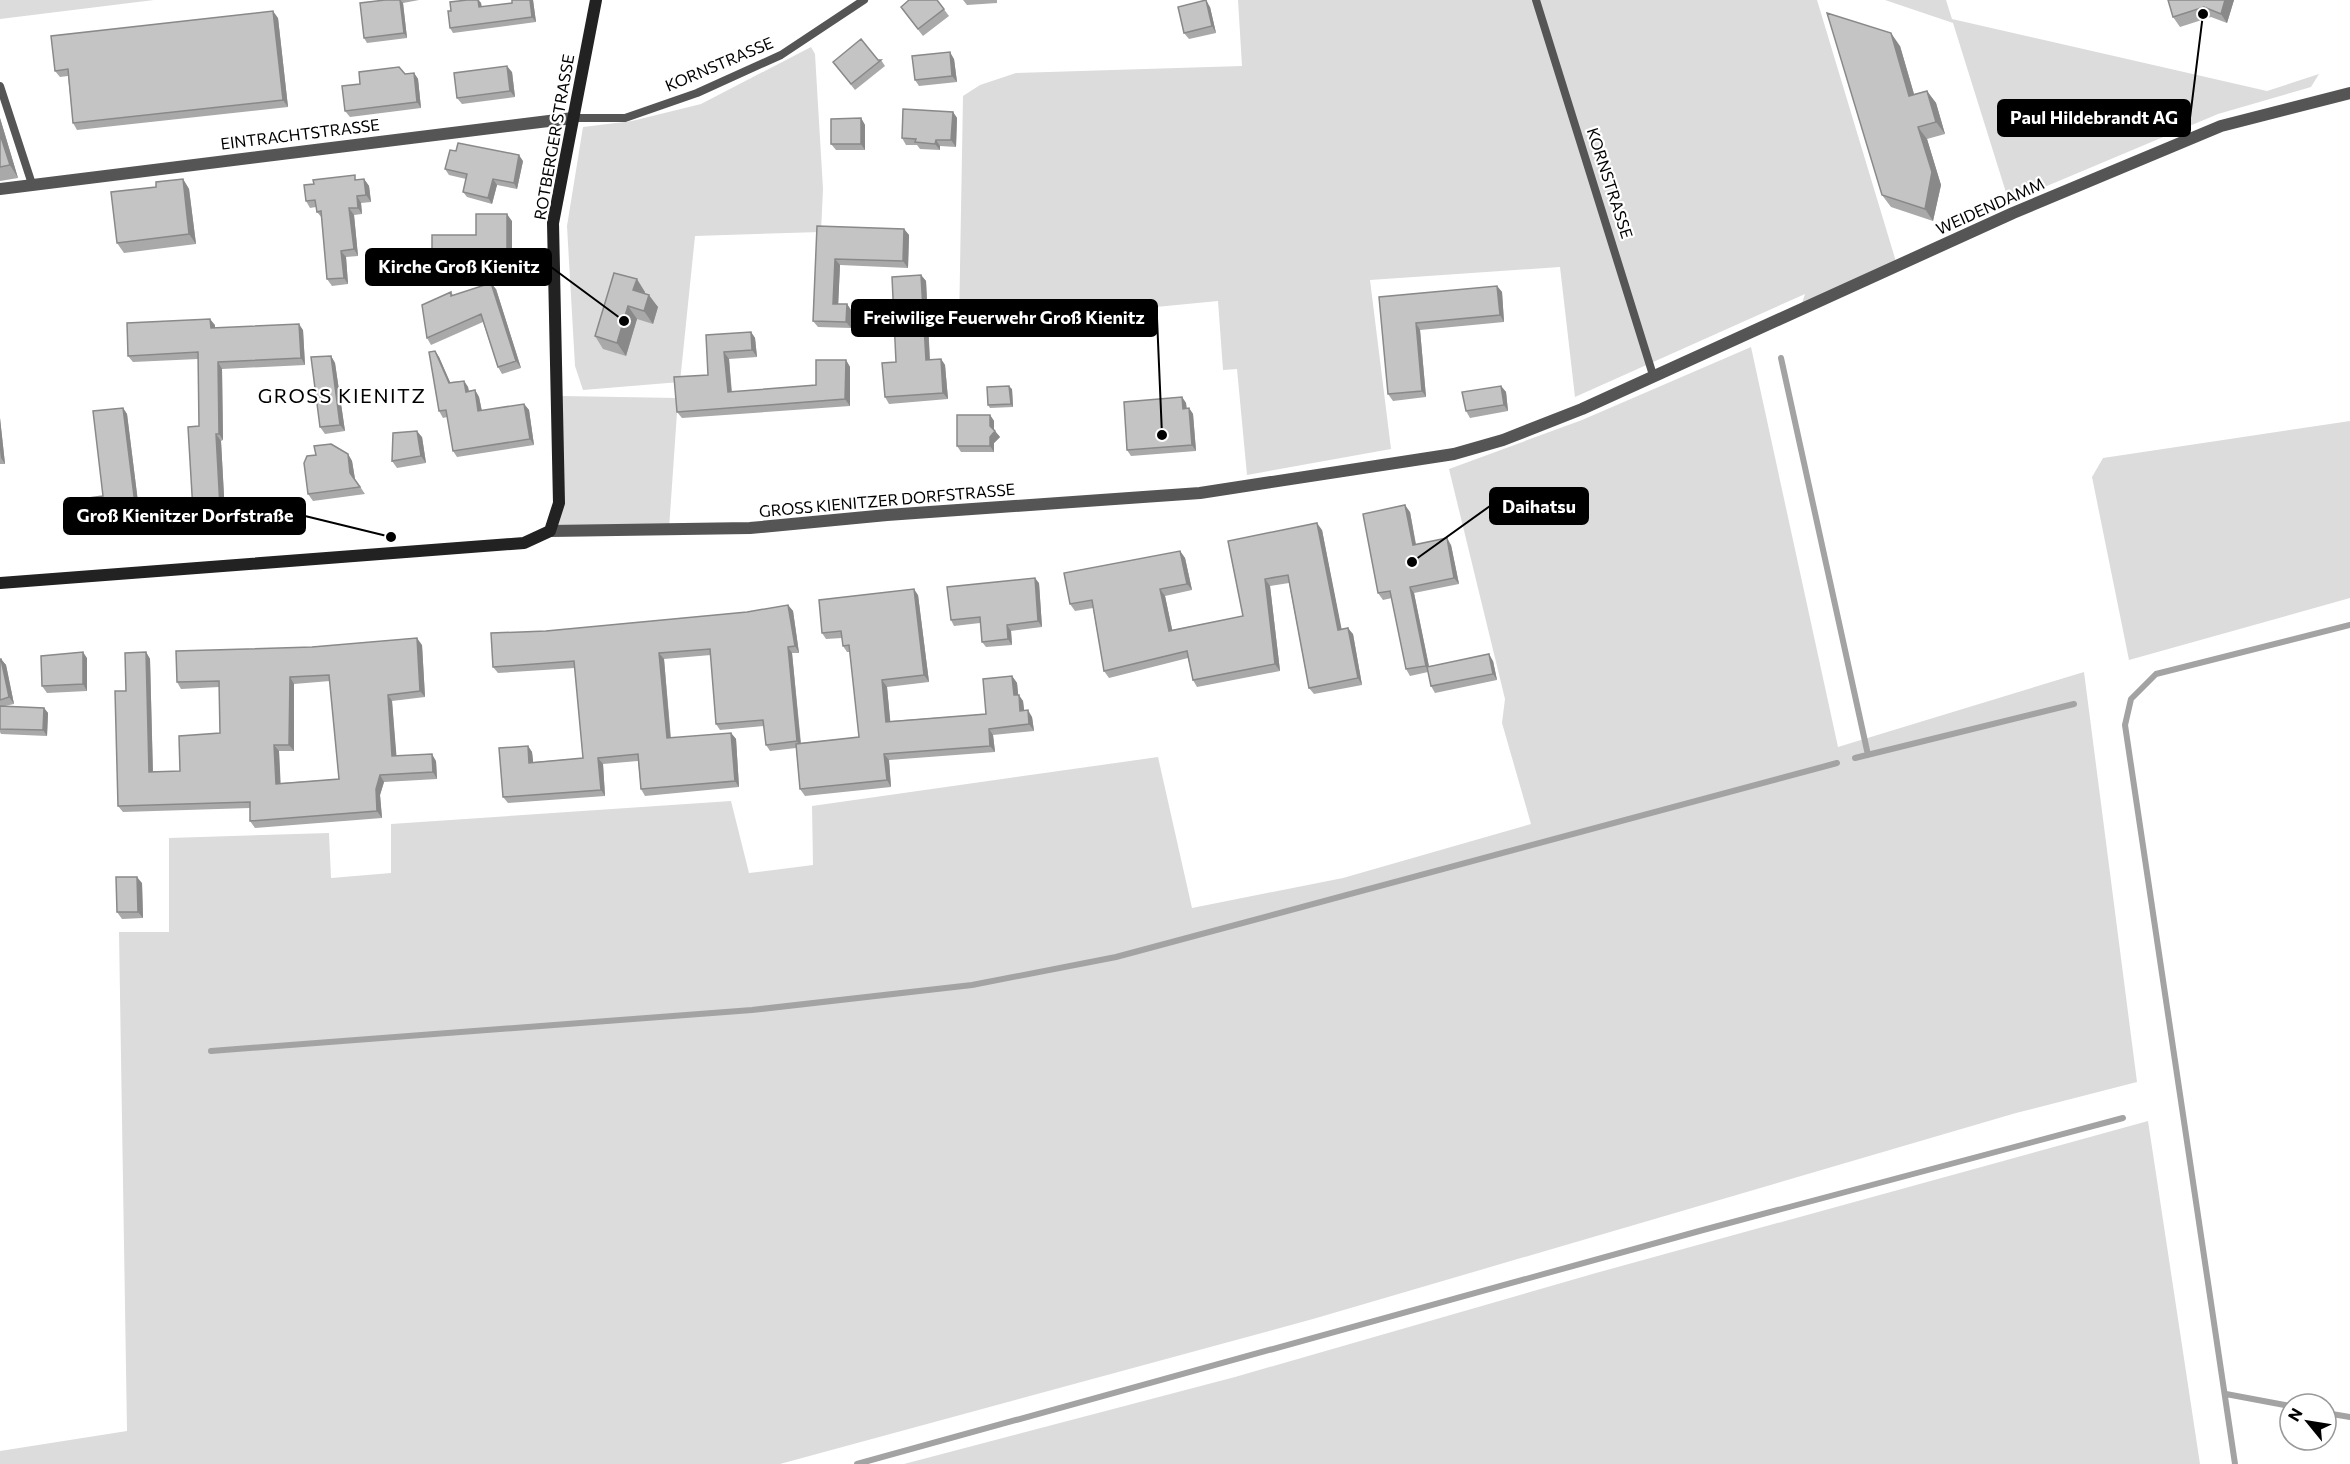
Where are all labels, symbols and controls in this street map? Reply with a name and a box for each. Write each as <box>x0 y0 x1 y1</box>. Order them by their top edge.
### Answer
street label: KORNSTRASSE <box>662 32 776 95</box>
street label: ROTBERGER STRASSE <box>530 53 577 221</box>
callout: Paul Hildebrandt AG <box>1998 100 2190 136</box>
text: Paul Hildebrandt AG <box>2010 106 2178 128</box>
street label: EINTRACHTSTRASSE <box>219 114 381 153</box>
street label: KORNSTRASSE <box>1584 125 1637 241</box>
street label: WEIDENDAMM <box>1933 173 2047 238</box>
callout: Kirche Groß Kienitz <box>366 249 551 285</box>
text: Kirche Groß Kienitz <box>378 255 540 277</box>
callout: Freiwilige Feuerwehr Groß Kienitz <box>852 300 1157 336</box>
text: Freiwilige Feuerwehr Groß Kienitz <box>863 306 1145 328</box>
district label: GROSS KIENITZ <box>258 383 426 407</box>
street label: GROSS KIENITZER DORFSTRASSE <box>758 479 1016 520</box>
callout: Daihatsu <box>1490 488 1588 524</box>
text: Daihatsu <box>1502 495 1576 517</box>
callout: Groß Kienitzer Dorfstraße <box>64 498 305 534</box>
text: Groß Kienitzer Dorfstraße <box>77 504 293 526</box>
north arrow <box>2278 1392 2338 1452</box>
text: N <box>2283 1404 2306 1424</box>

